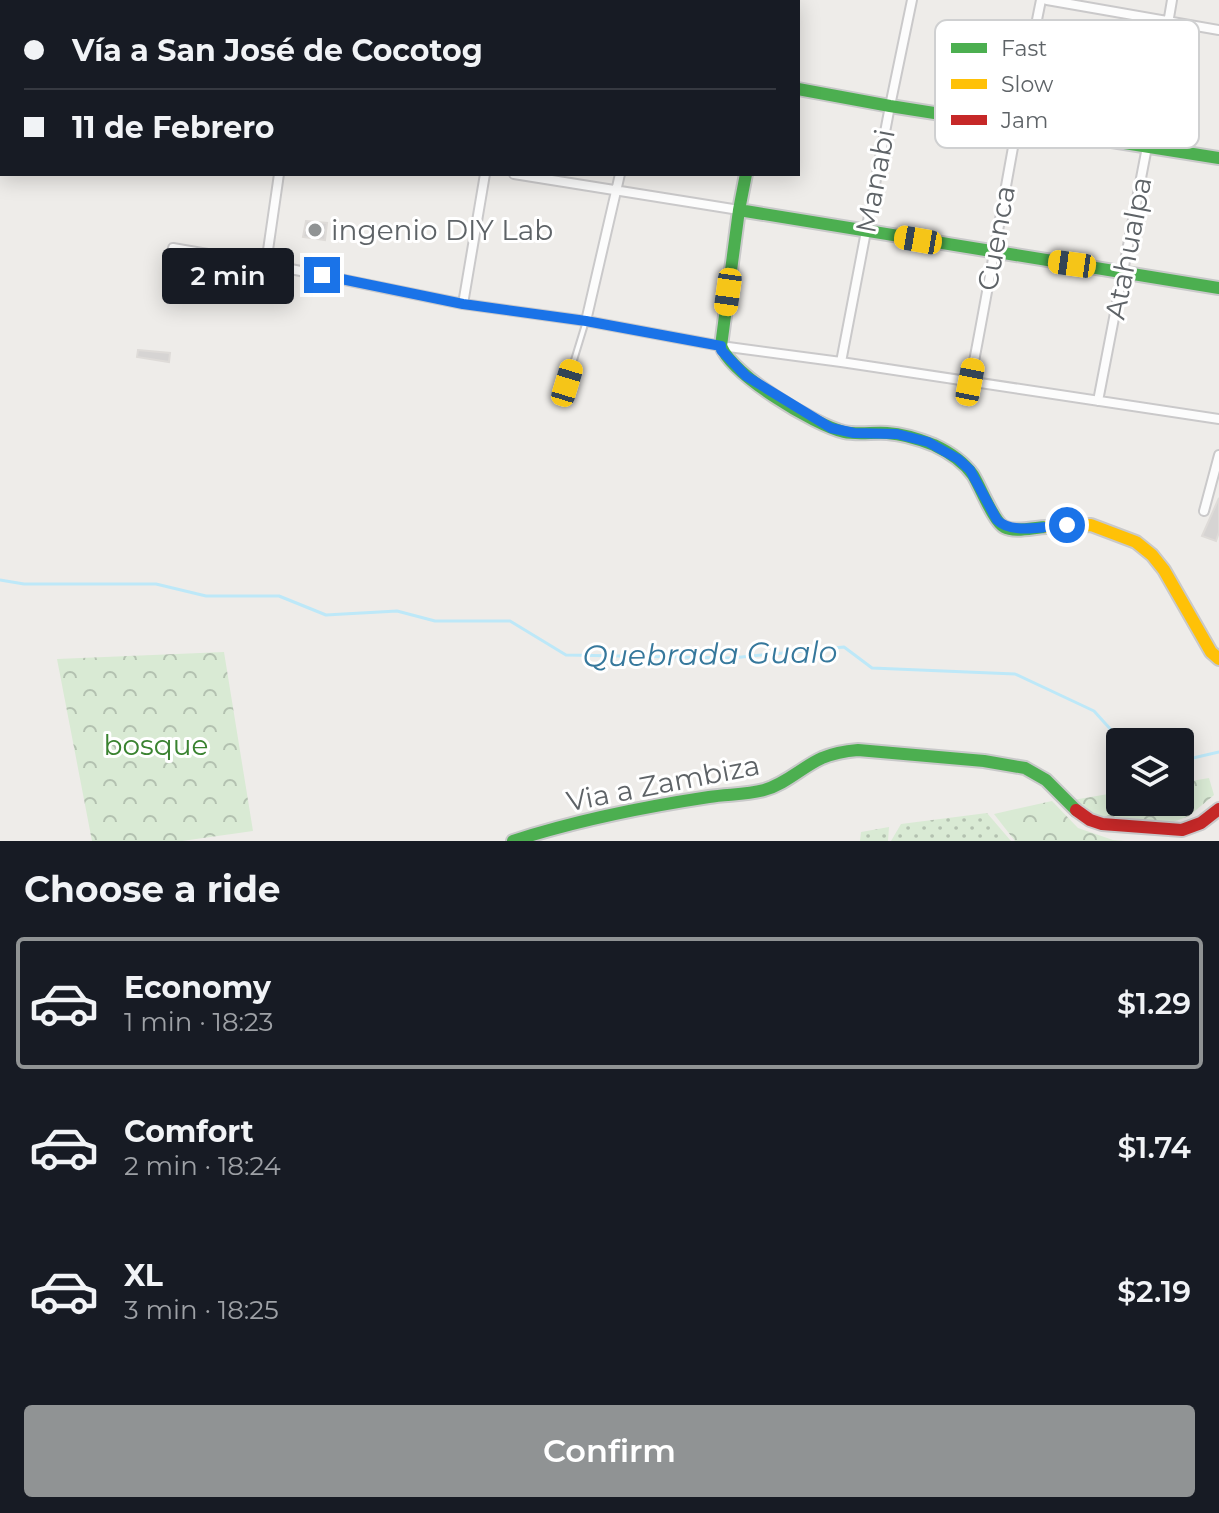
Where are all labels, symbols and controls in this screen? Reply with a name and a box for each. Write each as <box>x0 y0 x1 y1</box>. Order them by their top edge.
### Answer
legend <box>935 20 1199 148</box>
text: Vía a San José de Cocotog <box>72 32 483 69</box>
text: Fast <box>1001 35 1047 62</box>
text: Slow <box>1001 71 1054 98</box>
text: Jam <box>1000 107 1048 134</box>
text: 11 de Febrero <box>72 109 275 146</box>
street label: Manabi <box>848 126 902 236</box>
street label: Atahualpa <box>1098 174 1158 322</box>
street label: Cuenca <box>970 183 1022 293</box>
place label: ingenio DIY Lab <box>331 213 553 247</box>
marker: ingenio DIY Lab <box>306 221 324 239</box>
car <box>892 224 944 256</box>
callout: 2 min <box>162 247 294 303</box>
car <box>1047 249 1097 279</box>
route end <box>304 257 340 293</box>
text: 2 min <box>190 260 266 292</box>
car <box>713 267 743 317</box>
car <box>954 356 986 408</box>
car <box>549 357 585 409</box>
route start <box>1049 507 1085 543</box>
water label: Quebrada Gualo <box>582 633 838 675</box>
park label: bosque <box>104 728 208 762</box>
map controls <box>1106 728 1194 816</box>
button: layers <box>1106 728 1194 816</box>
street label: Via a Zambiza <box>564 748 762 818</box>
text: Choose a ride <box>24 867 281 911</box>
icon: car <box>28 967 100 1039</box>
text: Economy <box>124 969 271 1006</box>
text: $1.29 <box>1117 985 1191 1022</box>
text: 1 min · 18:23 <box>124 1006 273 1038</box>
icon: car <box>28 1111 100 1183</box>
text: Comfort <box>124 1113 254 1150</box>
text: $1.74 <box>1117 1129 1191 1166</box>
text: 2 min · 18:24 <box>124 1150 281 1182</box>
icon: car <box>28 1255 100 1327</box>
text: XL <box>124 1257 163 1294</box>
text: $2.19 <box>1117 1273 1191 1310</box>
text: 3 min · 18:25 <box>124 1294 279 1326</box>
button: Confirm <box>24 1405 1195 1497</box>

